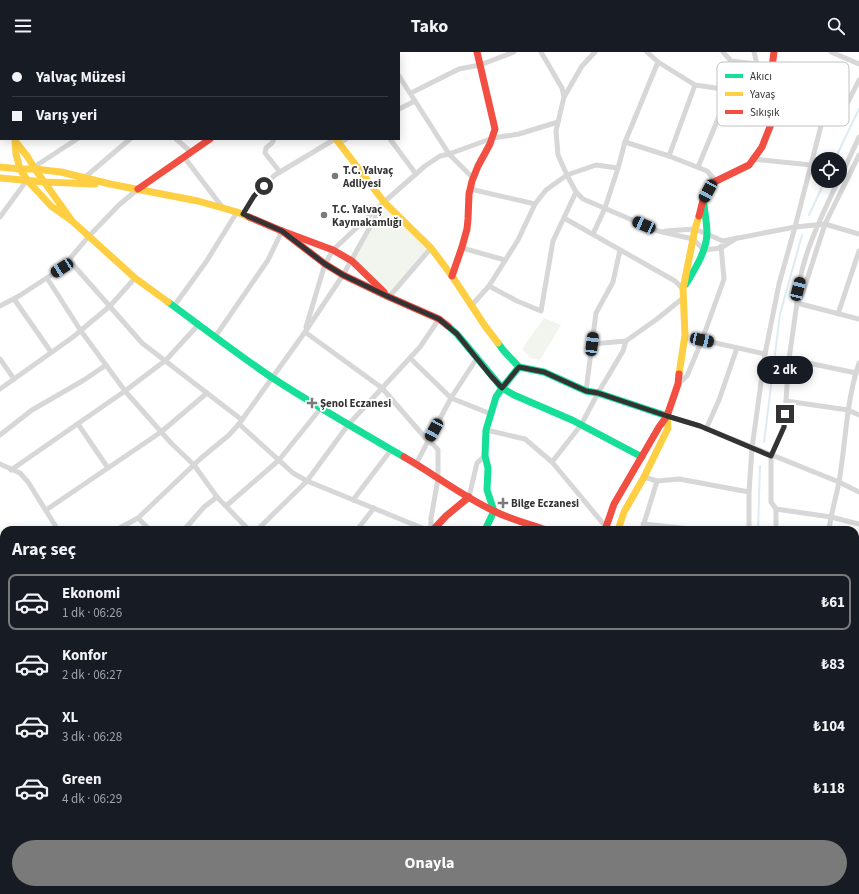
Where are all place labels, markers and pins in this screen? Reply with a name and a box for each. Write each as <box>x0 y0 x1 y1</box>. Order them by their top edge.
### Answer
place label: T.C. Yalvaç Adliyesi <box>342 163 393 191</box>
marker: T.C. Yalvaç Adliyesi <box>330 171 340 181</box>
place label: T.C. Yalvaç Kaymakamlığı <box>332 202 402 230</box>
marker: T.C. Yalvaç Kaymakamlığı <box>319 210 329 220</box>
place label: Şenol Eczanesi <box>320 396 391 411</box>
marker: Şenol Eczanesi <box>307 398 317 408</box>
place label: Bilge Eczanesi <box>511 496 579 511</box>
marker: Bilge Eczanesi <box>498 498 508 508</box>

